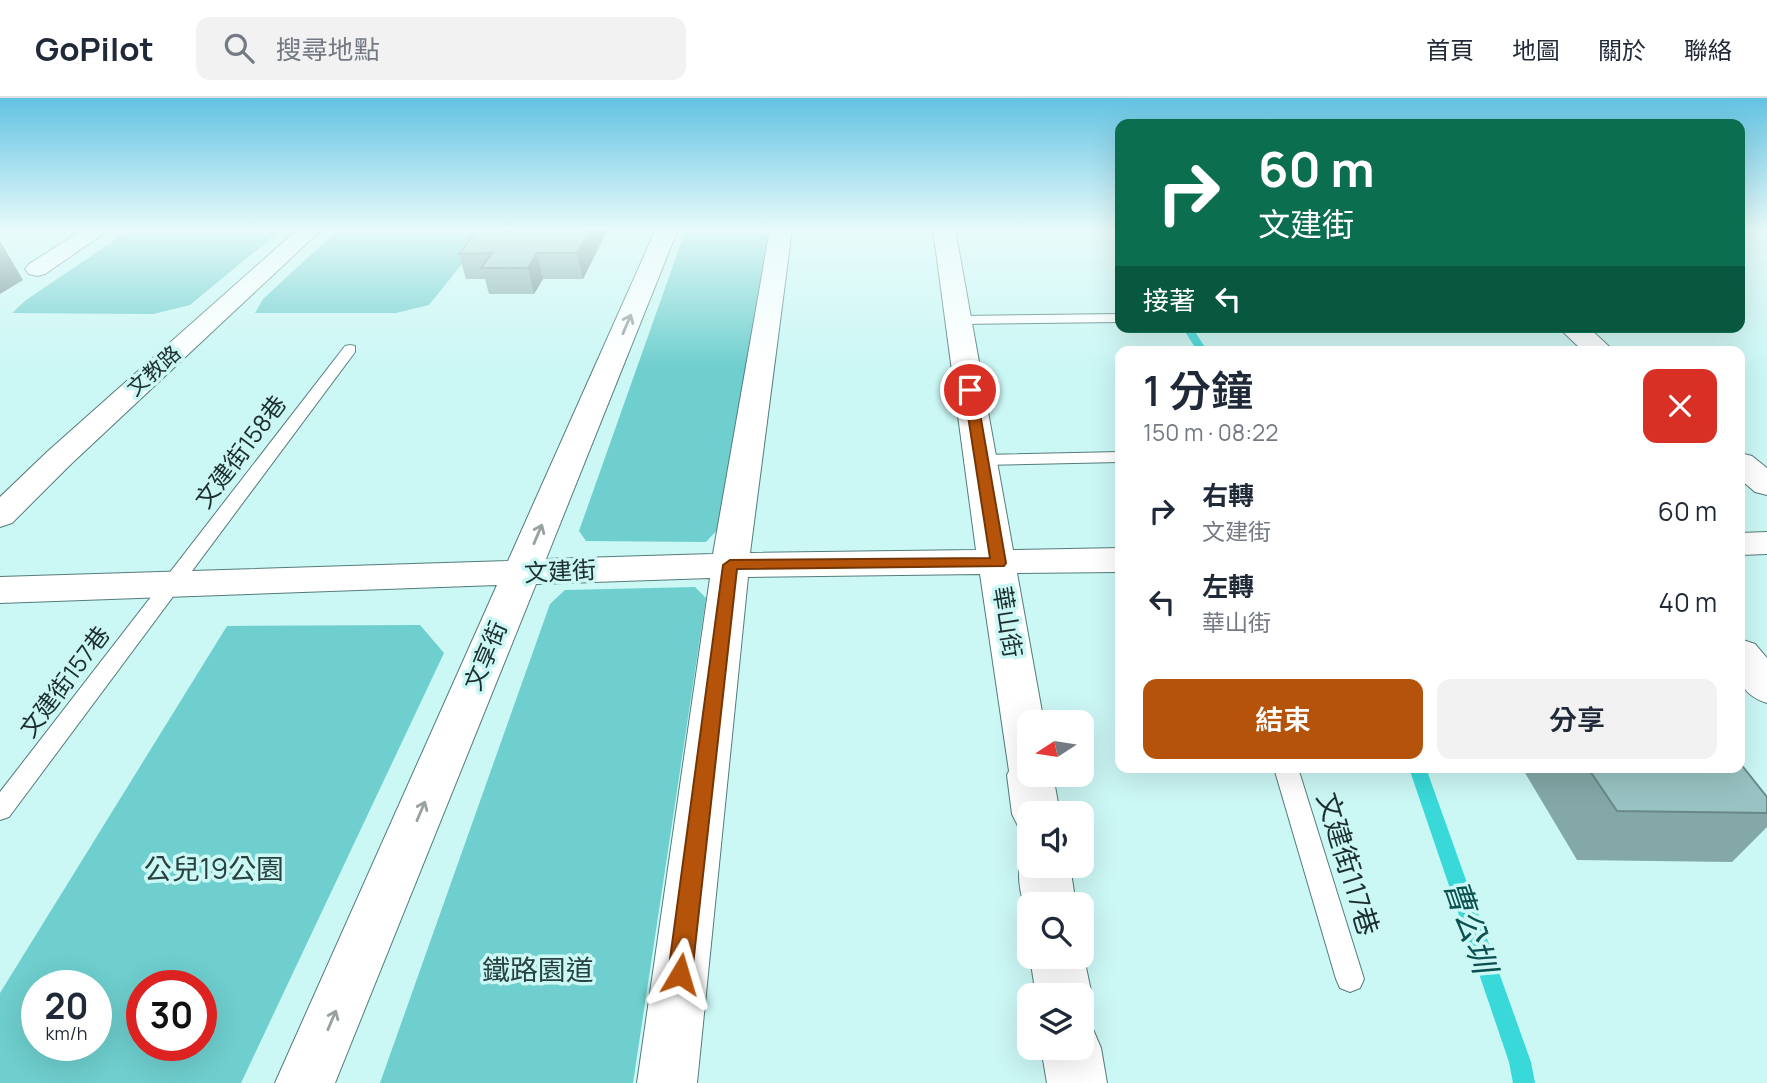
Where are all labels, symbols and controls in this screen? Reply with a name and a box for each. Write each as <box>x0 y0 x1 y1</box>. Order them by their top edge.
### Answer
search box <box>196 17 686 80</box>
text: GoPilot <box>35 26 154 71</box>
icon: search <box>220 29 258 67</box>
text: 搜尋地點 <box>276 31 380 67</box>
text: 首頁 <box>1426 33 1474 66</box>
text: 地圖 <box>1512 33 1560 66</box>
text: 關於 <box>1598 33 1646 66</box>
text: 聯絡 <box>1684 33 1732 66</box>
text: 60 m <box>1258 135 1375 202</box>
icon: right <box>1143 147 1234 238</box>
text: 文建街 <box>1258 202 1354 246</box>
icon: left <box>1209 280 1247 318</box>
text: 接著 <box>1143 282 1195 318</box>
one-way arrow <box>621 314 634 335</box>
street label: 文教路 <box>121 339 186 402</box>
pin <box>940 360 1000 420</box>
text: 1 分鐘 <box>1143 361 1253 419</box>
button: close <box>1643 369 1717 443</box>
icon: arrive <box>951 371 989 409</box>
street label: 文建街158巷 <box>187 388 293 514</box>
text: 150 m · 08:22 <box>1143 416 1278 448</box>
text: 右轉 <box>1202 477 1254 513</box>
icon: right <box>1143 492 1181 530</box>
text: 60 m <box>1658 493 1717 529</box>
text: 文建街 <box>1202 515 1271 547</box>
one-way arrow <box>532 523 545 545</box>
street label: 文建街 <box>523 552 597 589</box>
text: 左轉 <box>1202 568 1254 604</box>
icon: left <box>1143 583 1181 621</box>
street label: 華山街 <box>987 584 1030 660</box>
text: 40 m <box>1659 584 1717 620</box>
text: 華山街 <box>1202 606 1271 638</box>
street label: 文享街 <box>455 616 514 695</box>
street label: 文建街157巷 <box>11 619 116 743</box>
button: 結束 <box>1143 679 1423 759</box>
button: 分享 <box>1437 679 1717 759</box>
north arrow <box>1017 710 1094 788</box>
map controls <box>1017 710 1094 1060</box>
street label: 文建街117巷 <box>1309 787 1389 940</box>
one-way arrow <box>415 800 428 822</box>
button: sound <box>1017 801 1094 878</box>
park label: 公兒19公園 <box>144 849 284 887</box>
water label: 曹公圳 <box>1435 873 1509 982</box>
button: search <box>1017 892 1094 969</box>
position arrow <box>643 937 717 1011</box>
park label: 鐵路園道 <box>482 950 594 988</box>
speed limit sign: 30 <box>126 970 217 1061</box>
text: 20 <box>45 982 88 1030</box>
button: layers <box>1017 983 1094 1060</box>
one-way arrow <box>326 1010 339 1031</box>
text: km/h <box>46 1021 87 1045</box>

